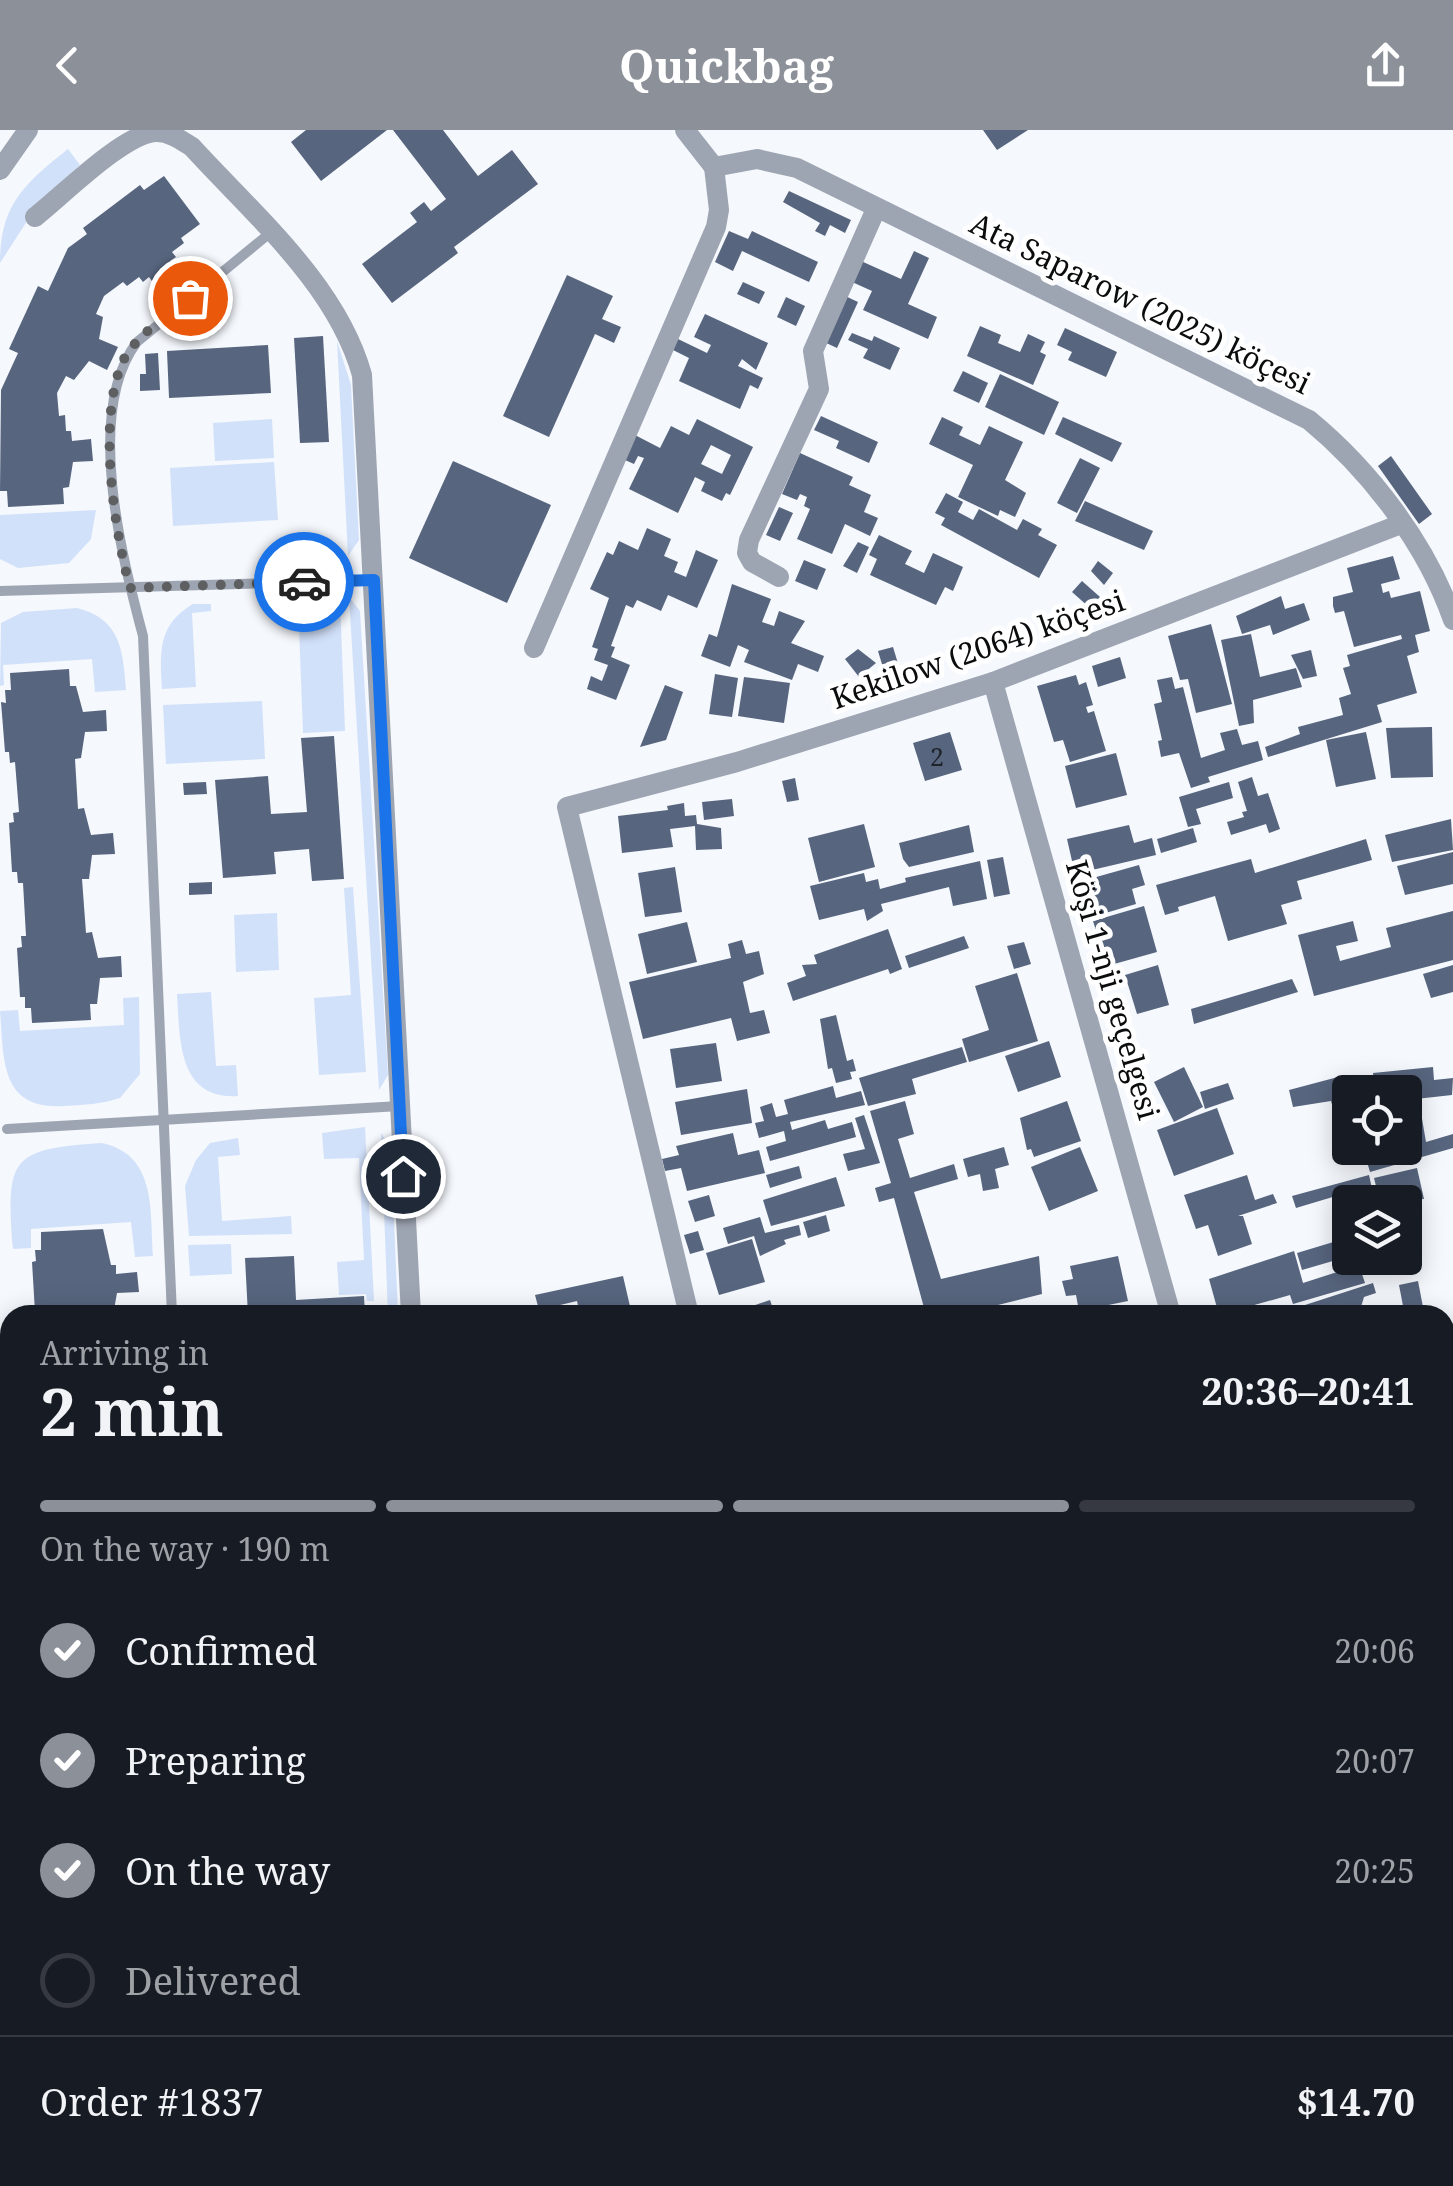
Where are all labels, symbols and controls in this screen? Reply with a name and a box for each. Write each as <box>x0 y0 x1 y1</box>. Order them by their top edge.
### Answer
text: Quickbag <box>619 35 834 96</box>
icon: back <box>40 38 95 93</box>
icon: share <box>1358 38 1413 93</box>
street label: Ata Saparow (2025) köçesi <box>964 202 1318 403</box>
pin <box>148 256 233 341</box>
icon: bag <box>163 271 218 326</box>
courier <box>254 532 354 632</box>
icon: car <box>277 555 332 610</box>
street label: Kekilow (2064) köçesi <box>825 579 1130 718</box>
house number: 2 <box>930 739 944 773</box>
street label: Köşi 1-nji geçelgesi <box>1057 855 1170 1124</box>
map controls <box>1332 1075 1422 1275</box>
button: locate <box>1332 1075 1422 1165</box>
pin <box>361 1134 446 1219</box>
icon: home <box>376 1149 431 1204</box>
button: layers <box>1332 1185 1422 1275</box>
text: Arriving in <box>40 1331 209 1374</box>
text: 20:36–20:41 <box>1201 1364 1415 1416</box>
text: 2 min <box>40 1367 224 1455</box>
text: On the way · 190 m <box>40 1527 330 1570</box>
icon: check <box>40 1623 95 1678</box>
text: Confirmed <box>125 1624 317 1676</box>
text: 20:06 <box>1334 1629 1415 1672</box>
icon: check <box>40 1733 95 1788</box>
text: Preparing <box>125 1734 306 1786</box>
text: 20:07 <box>1334 1739 1415 1782</box>
icon: check <box>40 1843 95 1898</box>
text: On the way <box>125 1844 330 1896</box>
text: 20:25 <box>1334 1849 1415 1892</box>
text: Delivered <box>125 1954 301 2006</box>
text: Order #1837 <box>40 2075 264 2127</box>
text: $14.70 <box>1296 2075 1415 2127</box>

